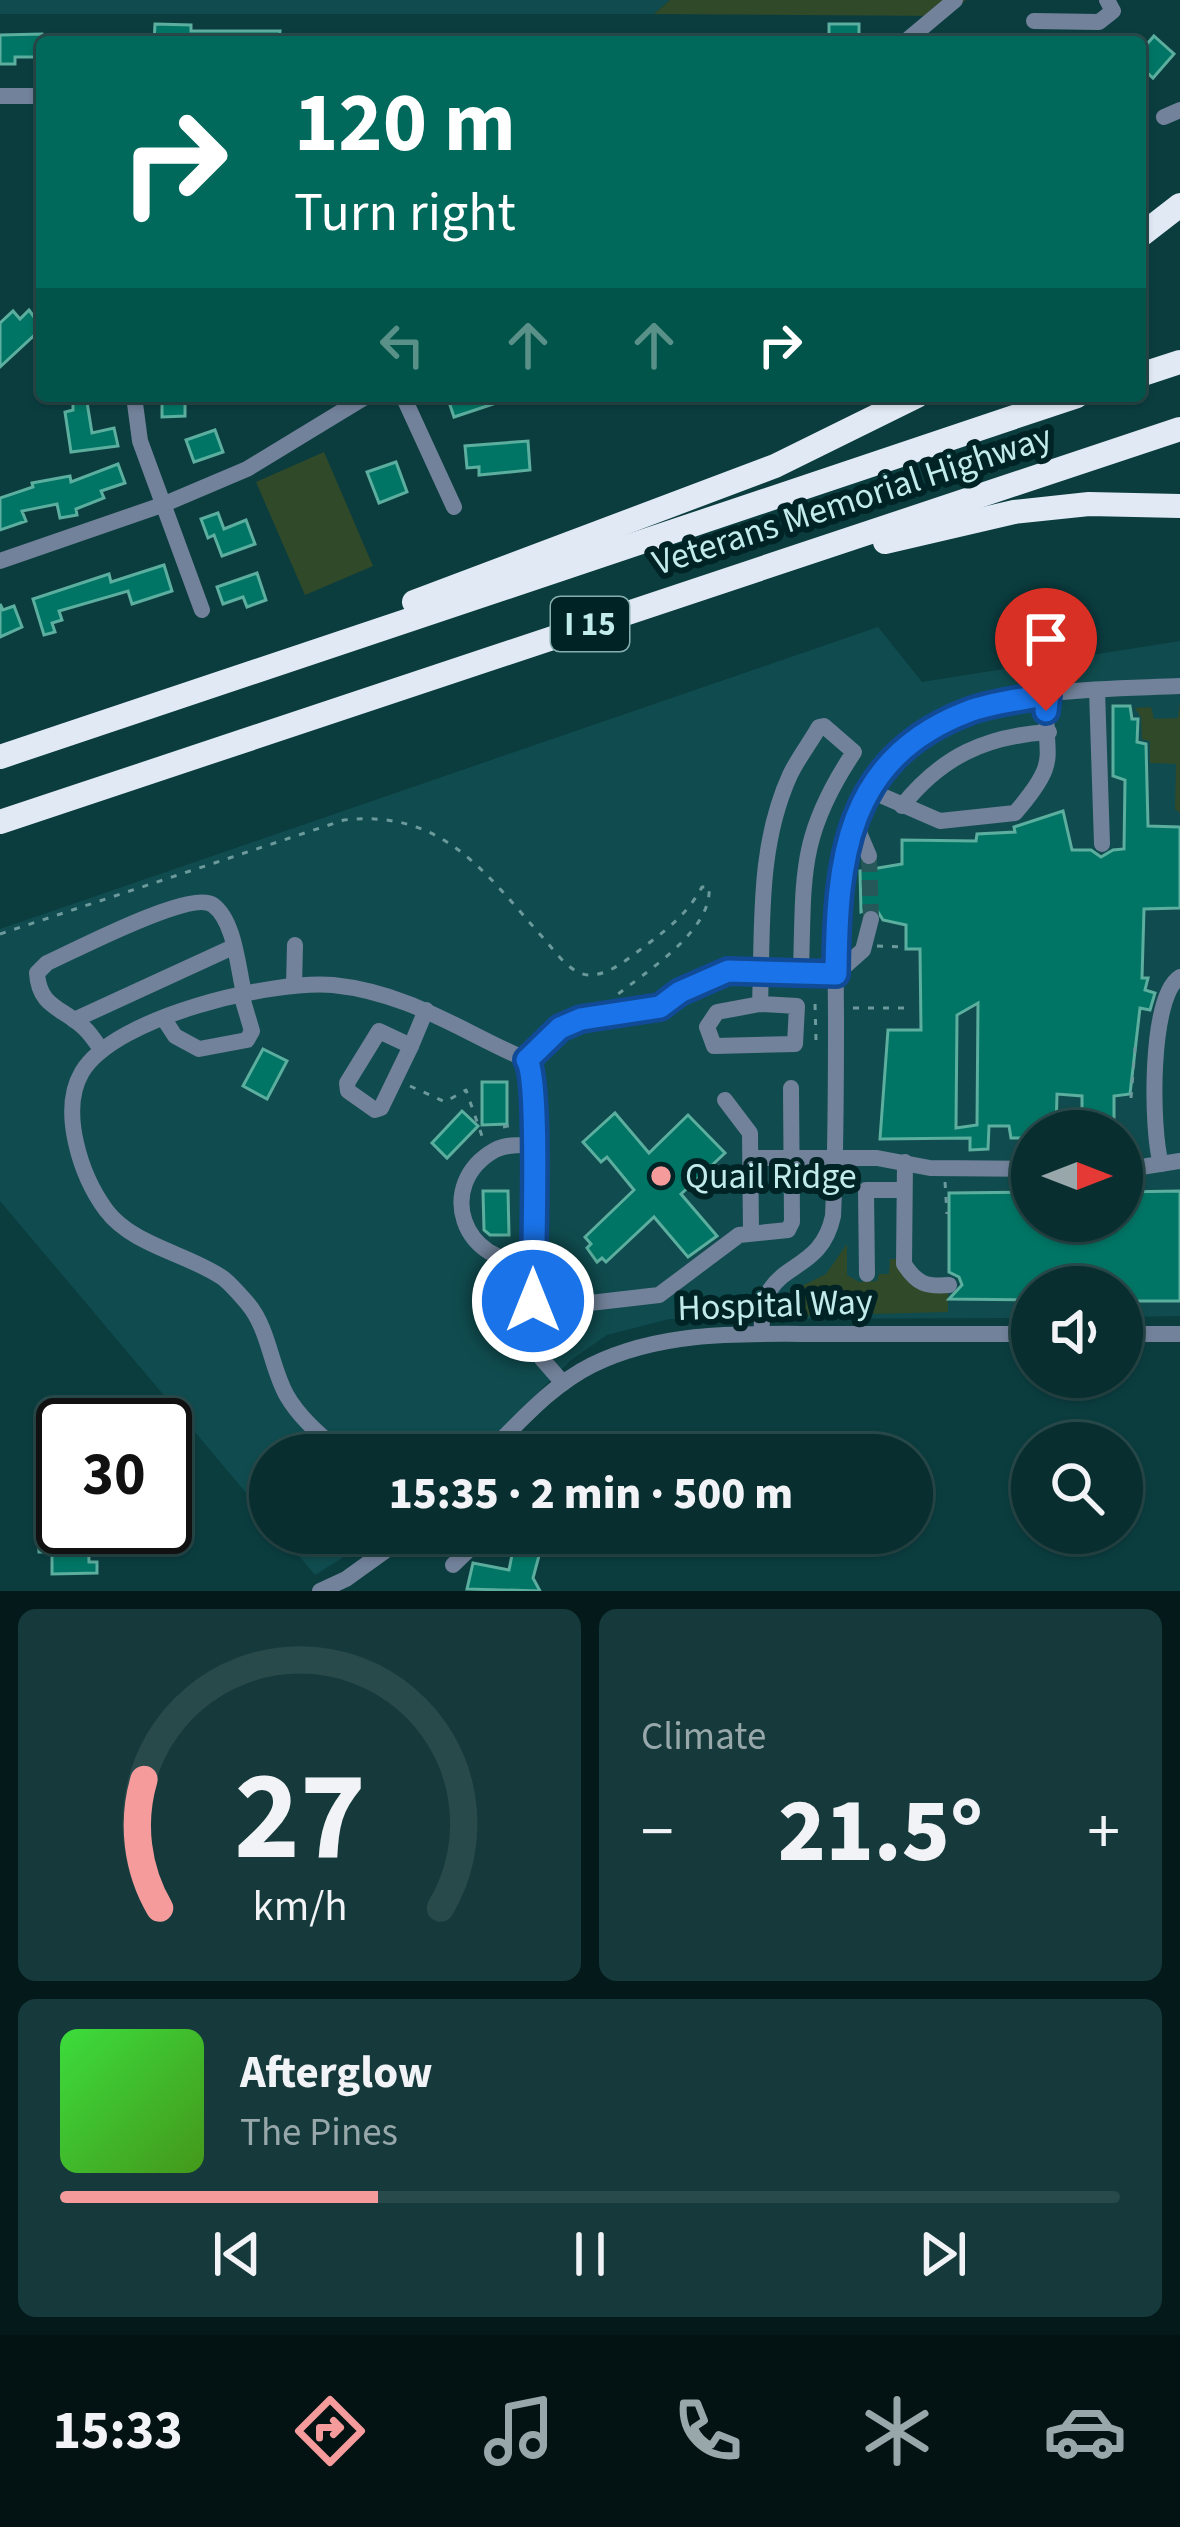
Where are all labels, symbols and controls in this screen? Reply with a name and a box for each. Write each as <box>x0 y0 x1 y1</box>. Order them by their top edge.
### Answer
text: 120 m <box>294 64 516 184</box>
icon: right <box>96 84 252 240</box>
text: Turn right <box>294 175 516 252</box>
icon: left <box>369 312 435 378</box>
icon: ahead <box>495 312 561 378</box>
icon: ahead <box>621 312 687 378</box>
icon: right <box>747 312 813 378</box>
street label: Veterans Memorial Highway <box>646 411 1058 589</box>
pin <box>995 588 1097 711</box>
road number: I 15 <box>551 597 629 651</box>
icon: arrive <box>1013 606 1079 672</box>
north arrow <box>1011 1110 1143 1242</box>
map controls <box>1011 1110 1143 1554</box>
place label: Quail Ridge <box>685 1151 857 1202</box>
marker: Quail Ridge <box>648 1163 674 1189</box>
position arrow <box>470 1238 596 1364</box>
button: sound <box>1011 1266 1143 1398</box>
street label: Hospital Way <box>676 1276 874 1334</box>
speed limit sign: 30 <box>36 1398 192 1554</box>
button: search <box>1011 1422 1143 1554</box>
text: 15:35 · 2 min · 500 m <box>389 1462 793 1526</box>
text: Climate <box>641 1709 766 1765</box>
text: 27 <box>234 1729 365 1907</box>
text: 21.5° <box>778 1768 983 1896</box>
text: − <box>641 1785 674 1879</box>
text: + <box>1087 1785 1120 1879</box>
text: km/h <box>252 1876 347 1937</box>
text: Afterglow <box>240 2041 433 2105</box>
text: The Pines <box>240 2105 398 2161</box>
icon: previous <box>204 2221 270 2287</box>
icon: pause <box>557 2221 623 2287</box>
icon: next <box>910 2221 976 2287</box>
icon: directions <box>288 2389 372 2473</box>
icon: music <box>477 2389 561 2473</box>
icon: phone <box>666 2389 750 2473</box>
icon: climate <box>855 2389 939 2473</box>
icon: car <box>1043 2389 1127 2473</box>
text: 15:33 <box>52 2393 183 2470</box>

